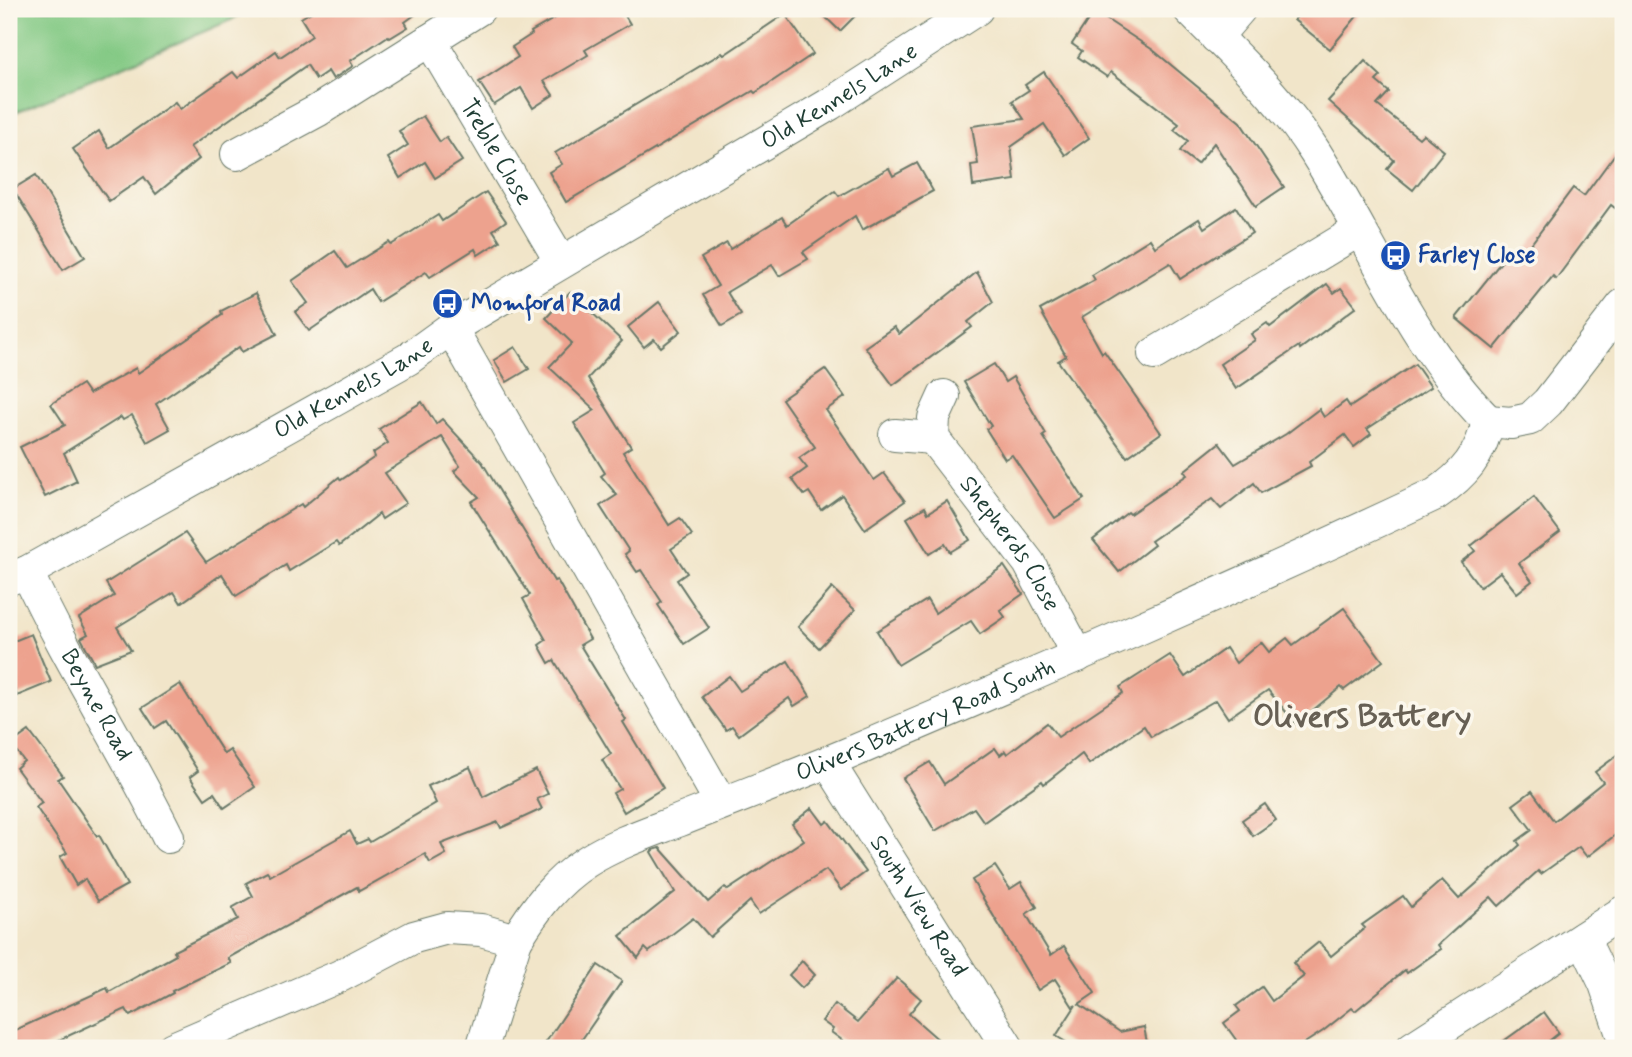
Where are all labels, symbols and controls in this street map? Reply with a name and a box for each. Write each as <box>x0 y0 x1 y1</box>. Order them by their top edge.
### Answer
street label: Old Kennels Lane <box>755 36 924 157</box>
street label: Treble Close <box>453 93 540 211</box>
bus stop icon: Farley Close <box>1378 238 1412 272</box>
place label: Farley Close <box>1418 240 1536 271</box>
bus stop icon: Momford Road <box>431 286 465 320</box>
place label: Momford Road <box>471 288 621 321</box>
street label: Old Kennels Lane <box>268 330 440 446</box>
street label: Shepherds Close <box>952 470 1067 617</box>
street label: Beyne Road <box>53 644 140 766</box>
street label: Olivers Battery Road South <box>791 651 1060 789</box>
district label: Olivers Battery <box>1253 696 1471 738</box>
street label: South View Road <box>862 829 975 983</box>

